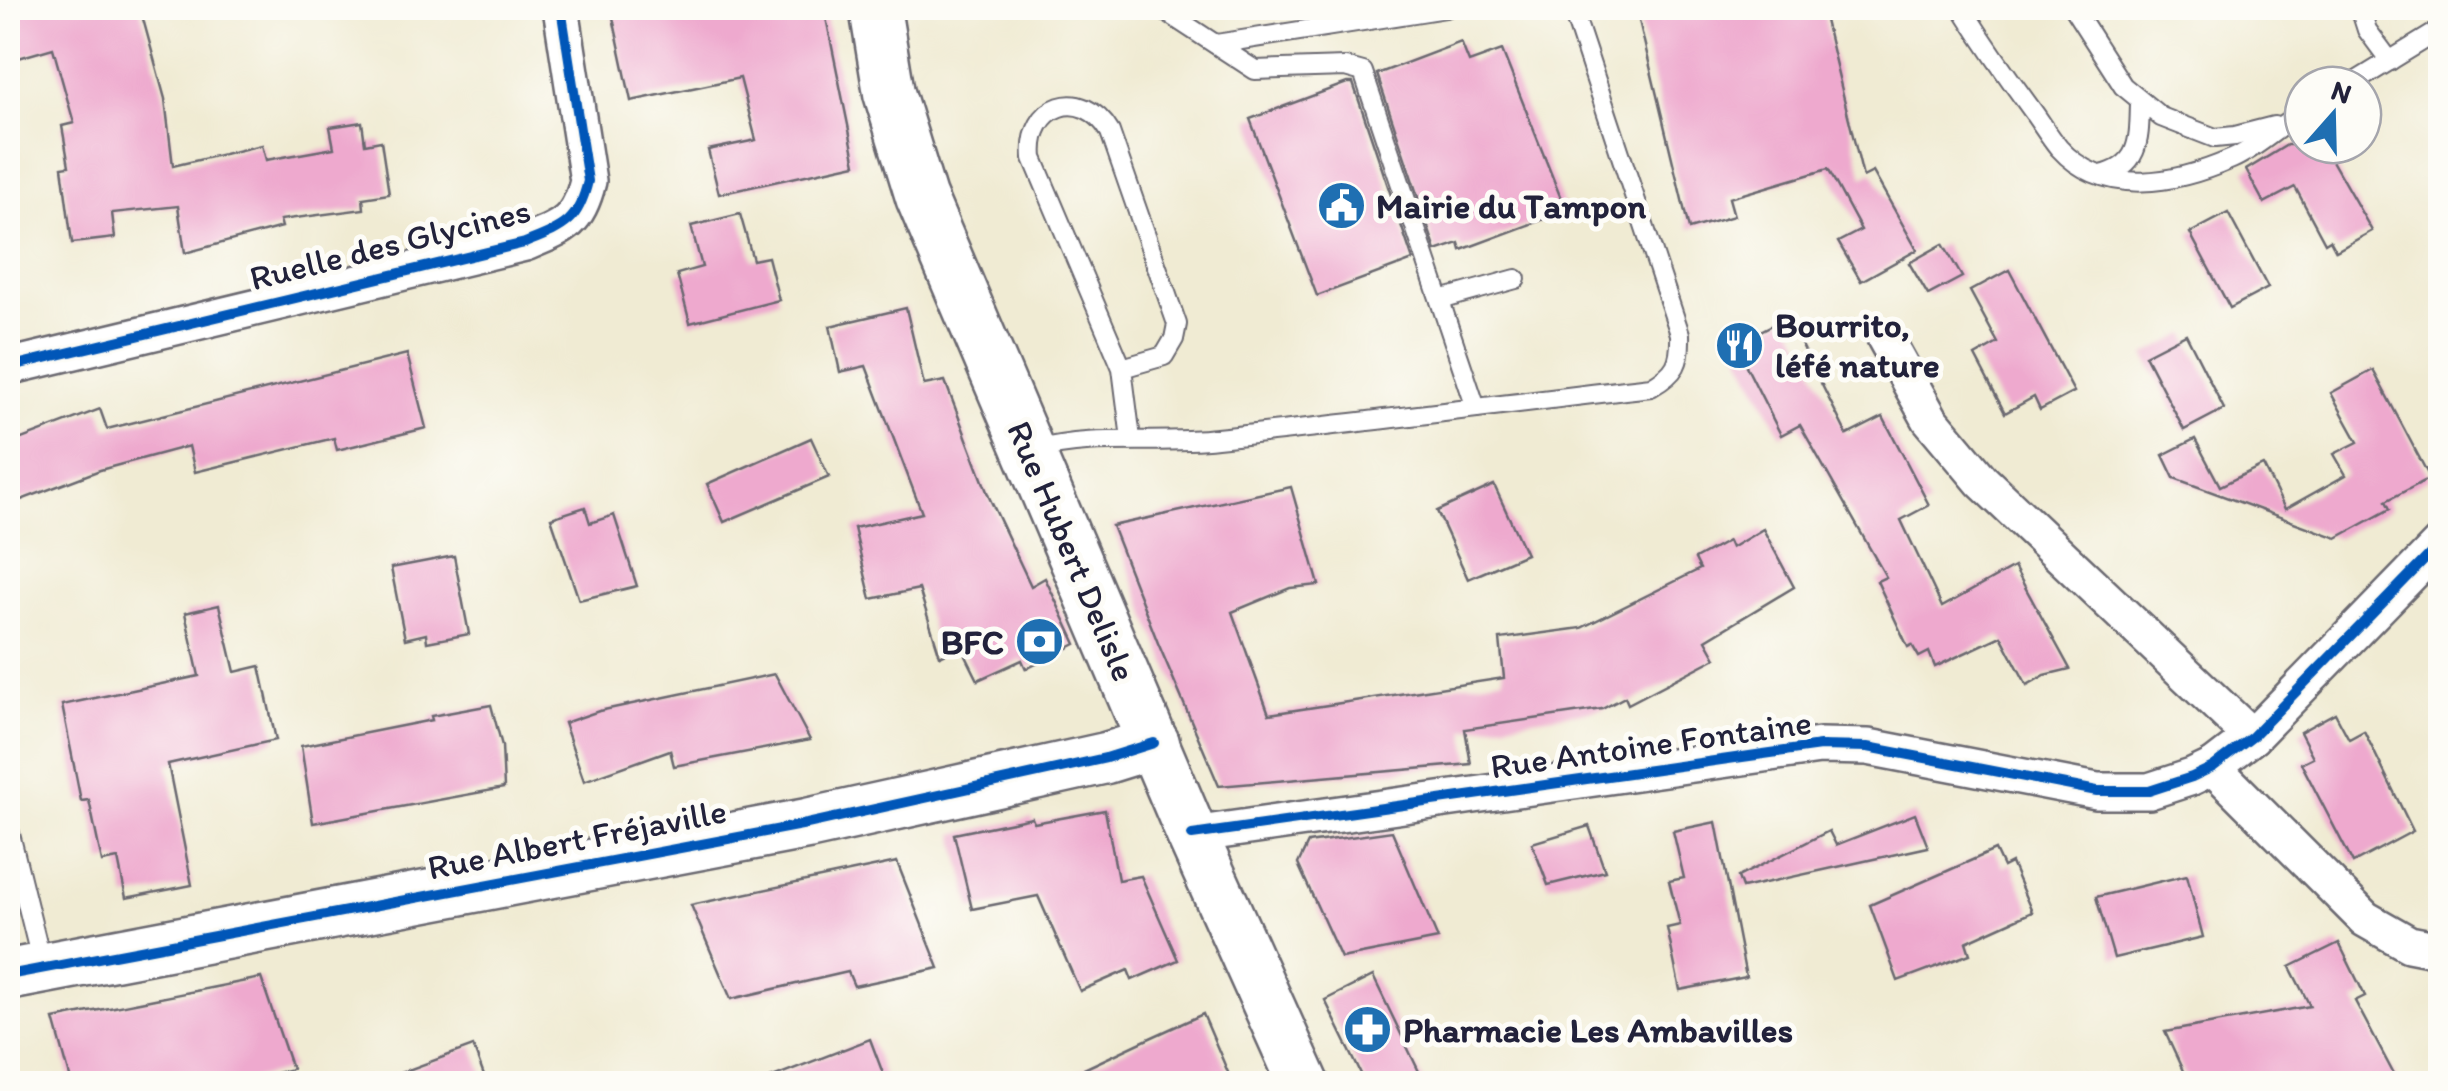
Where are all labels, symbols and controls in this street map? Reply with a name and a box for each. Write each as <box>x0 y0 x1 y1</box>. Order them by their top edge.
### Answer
north arrow <box>2283 65 2383 165</box>
text: N <box>2327 72 2356 111</box>
public building icon: Mairie du Tampon <box>1315 180 1367 232</box>
place label: Mairie du Tampon <box>1376 185 1646 227</box>
street label: Ruelle des Glycines <box>245 189 535 299</box>
place label: Bourrito, léfé nature <box>1775 304 1940 386</box>
restaurant icon: Bourrito, léfé nature <box>1714 319 1766 371</box>
street label: Rue Hubert Delisle <box>998 415 1146 687</box>
bank icon: BFC <box>1013 616 1065 668</box>
place label: BFC <box>941 621 1004 663</box>
street label: Rue Antoine Fontaine <box>1488 701 1814 787</box>
street label: Rue Albert Fréjaville <box>424 789 730 889</box>
pharmacy icon: Pharmacie Les Ambavilles <box>1342 1004 1394 1056</box>
place label: Pharmacie Les Ambavilles <box>1403 1009 1793 1051</box>

